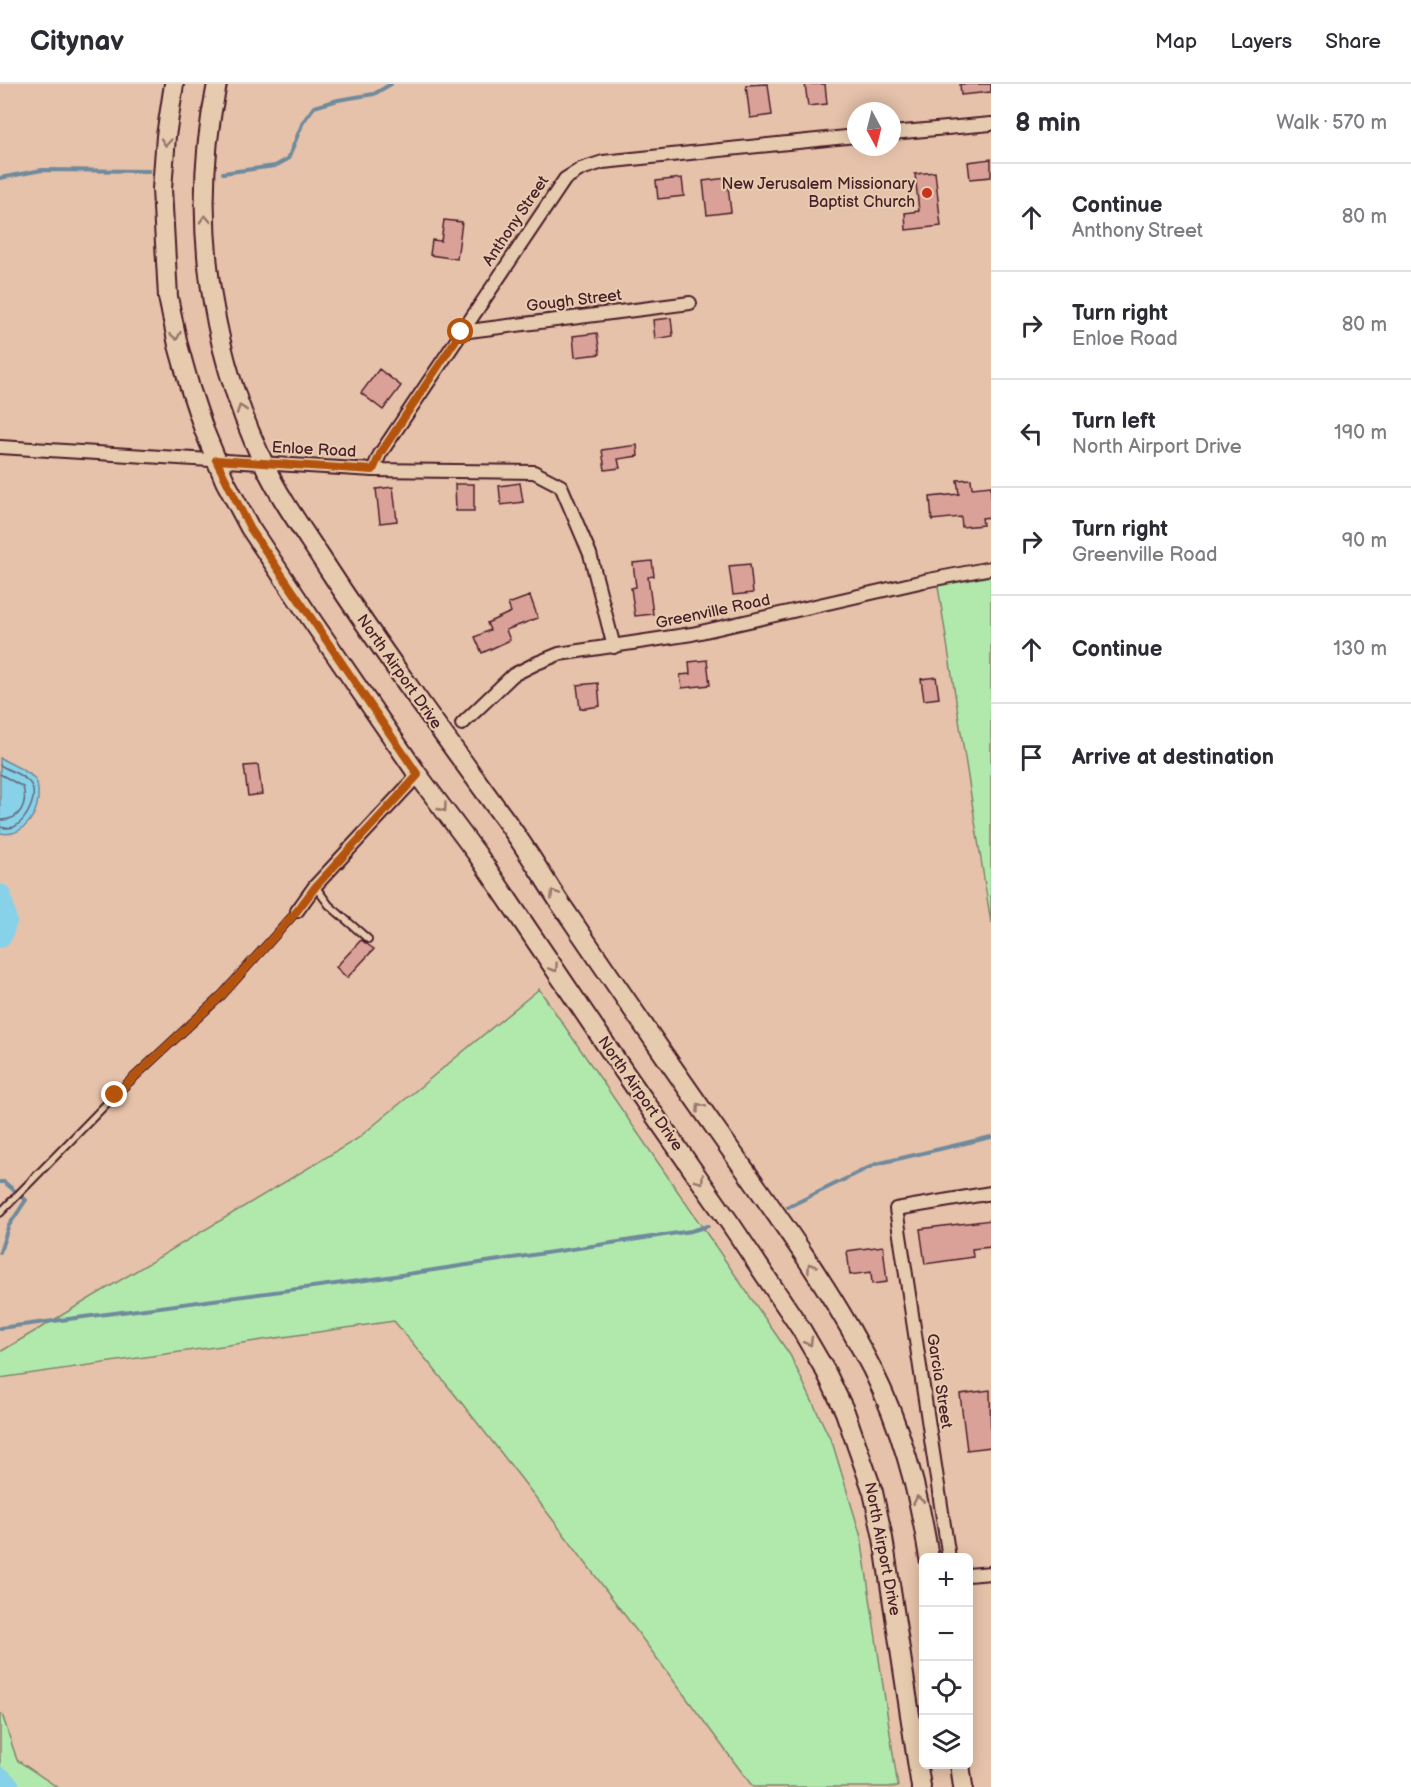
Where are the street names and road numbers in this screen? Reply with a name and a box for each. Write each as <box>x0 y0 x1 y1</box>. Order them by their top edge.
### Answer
street label: Anthony Street <box>479 172 553 270</box>
street label: Gough Street <box>525 286 623 316</box>
street label: Enloe Road <box>271 438 357 462</box>
street label: Greenville Road <box>654 591 772 633</box>
street label: North Airport Drive <box>352 611 446 733</box>
street label: North Airport Drive <box>593 1033 687 1155</box>
street label: Garcia Street <box>922 1332 956 1430</box>
street label: North Airport Drive <box>860 1481 904 1618</box>

